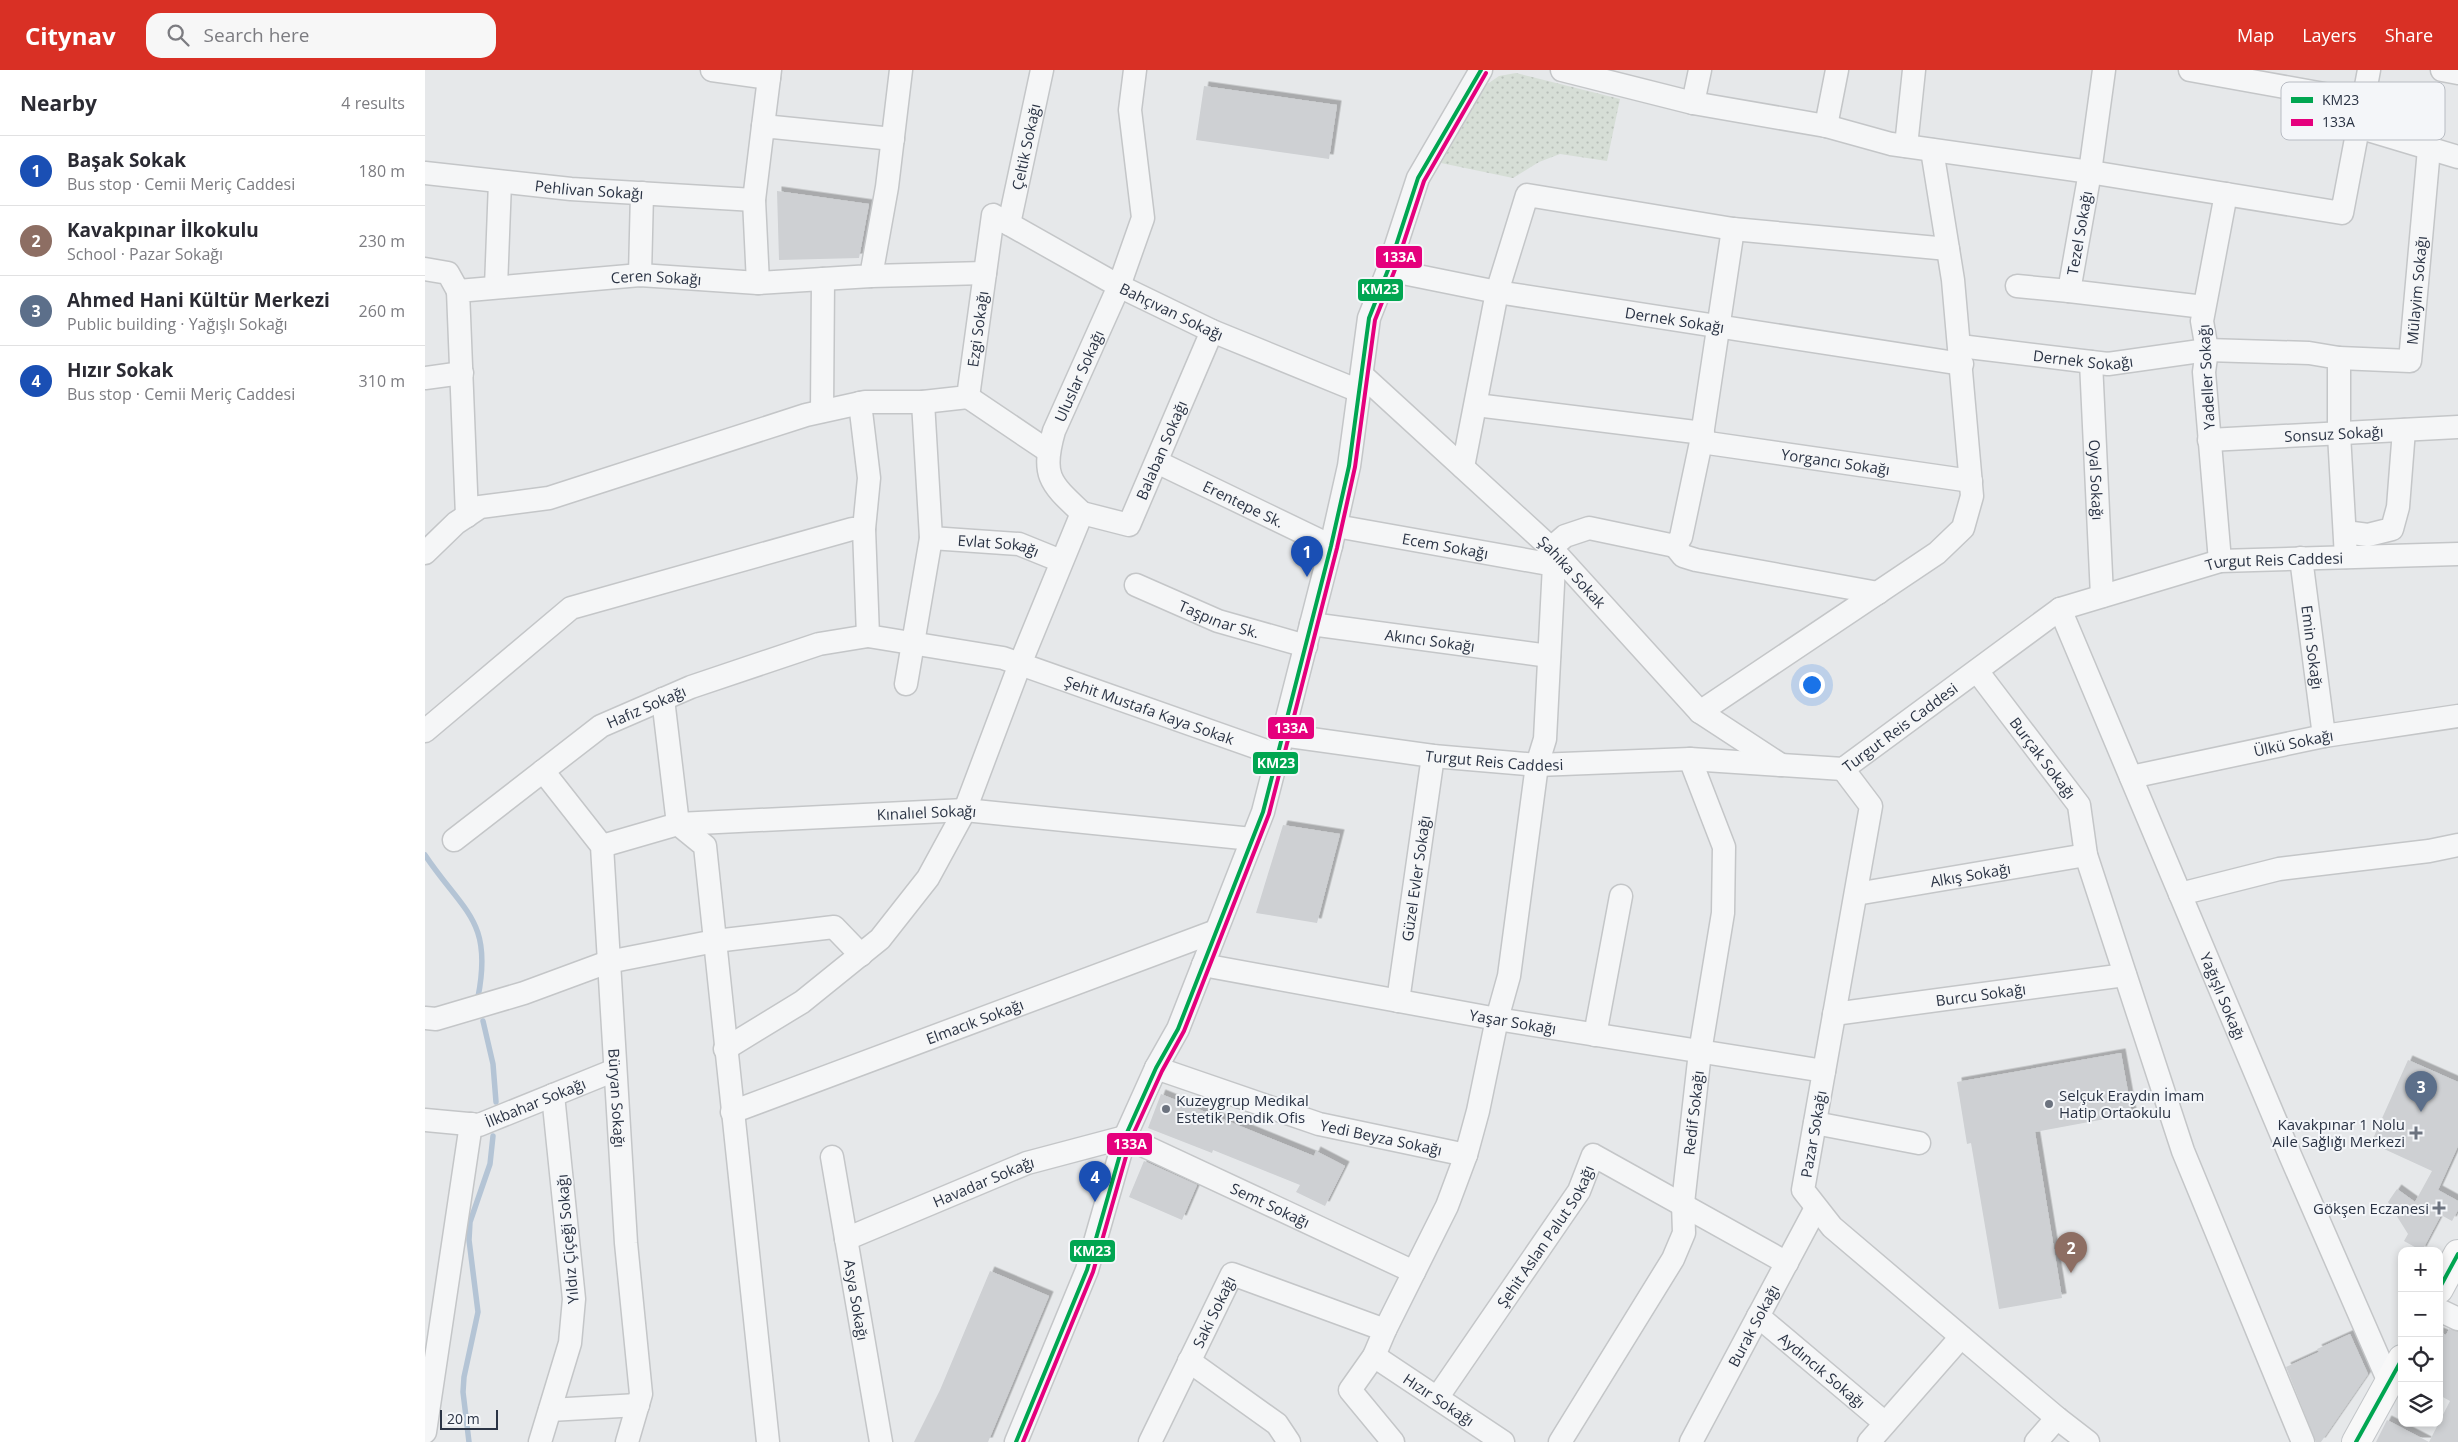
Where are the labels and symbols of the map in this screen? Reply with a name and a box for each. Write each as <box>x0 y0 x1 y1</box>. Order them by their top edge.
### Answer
legend <box>2281 82 2445 140</box>
text: KM23 <box>2322 90 2359 109</box>
street label: Çeltik Sokağı <box>1007 102 1045 192</box>
text: 133A <box>2322 112 2355 131</box>
street label: Pehlivan Sokağı <box>534 175 644 203</box>
street label: Tezel Sokağı <box>2062 189 2096 277</box>
street label: Mülayim Sokağı <box>2401 235 2431 346</box>
line badge: 133A <box>1375 245 1423 269</box>
text: 133A <box>1382 247 1416 266</box>
street label: Ceren Sokağı <box>610 265 702 289</box>
street label: Bahçıvan Sokağı <box>1117 278 1226 345</box>
line badge: KM23 <box>1357 278 1404 302</box>
text: KM23 <box>1361 279 1399 298</box>
street label: Ezgi Sokağı <box>962 290 992 368</box>
street label: Dernek Sokağı <box>1624 302 1726 337</box>
street label: Yadeller Sokağı <box>2193 324 2219 430</box>
street label: Uluslar Sokağı <box>1049 327 1108 425</box>
street label: Dernek Sokağı <box>2032 345 2134 374</box>
street label: Balaban Sokağı <box>1131 397 1191 503</box>
street label: Sonsuz Sokağı <box>2284 421 2384 446</box>
street label: Oyal Sokağı <box>2085 439 2108 521</box>
street label: Yorgancı Sokağı <box>1780 444 1891 479</box>
street label: Erentepe Sk. <box>1200 476 1287 532</box>
street label: Ecem Sokağı <box>1401 528 1490 563</box>
street label: Evlat Sokağı <box>957 530 1042 561</box>
street label: Şahika Sokak <box>1534 531 1610 612</box>
pin: 1 <box>1291 536 1323 577</box>
street label: Turgut Reis Caddesi <box>2203 547 2343 575</box>
street label: Taşpınar Sk. <box>1176 595 1262 642</box>
street label: Emin Sokağı <box>2297 604 2328 690</box>
street label: Akıncı Sokağı <box>1384 624 1476 656</box>
street label: Şehit Mustafa Kaya Sokak <box>1062 671 1237 749</box>
your location <box>1799 672 1825 698</box>
street label: Turgut Reis Caddesi <box>1838 678 1962 776</box>
street label: Hafız Sokağı <box>603 681 689 733</box>
street label: Burçak Sokağı <box>2005 713 2081 803</box>
line badge: 133A <box>1267 716 1315 740</box>
text: 133A <box>1274 718 1308 737</box>
street label: Ülkü Sokağı <box>2252 725 2335 761</box>
street label: Turgut Reis Caddesi <box>1424 745 1564 775</box>
line badge: KM23 <box>1252 751 1299 775</box>
text: KM23 <box>1257 753 1295 772</box>
street label: Kınalıel Sokağı <box>876 800 977 824</box>
street label: Güzel Evler Sokağı <box>1397 814 1434 942</box>
street label: Alkış Sokağı <box>1929 858 2012 891</box>
street label: Yağışlı Sokağı <box>2196 949 2250 1043</box>
street label: Burcu Sokağı <box>1934 978 2027 1010</box>
street label: Elmacık Sokağı <box>923 994 1026 1049</box>
street label: Yaşar Sokağı <box>1468 1004 1558 1038</box>
street label: Büryan Sokağı <box>604 1048 630 1148</box>
street label: Redif Sokağı <box>1678 1069 1708 1156</box>
pin: 3 <box>2405 1071 2437 1112</box>
street label: İlkbahar Sokağı <box>482 1073 588 1131</box>
place label: Selçuk Eraydın İmam Hatip Ortaokulu <box>2059 1085 2204 1122</box>
street label: Pazar Sokağı <box>1795 1089 1831 1179</box>
place label: Kuzeygrup Medikal Estetik Pendik Ofis <box>1176 1090 1309 1127</box>
marker: Selçuk Eraydın İmam Hatip Ortaokulu <box>2043 1098 2055 1110</box>
marker: Kuzeygrup Medikal Estetik Pendik Ofis <box>1160 1103 1172 1115</box>
place label: Kavakpınar 1 Nolu Aile Sağlığı Merkezi <box>2272 1114 2405 1151</box>
street label: Yedi Beyza Sokağı <box>1318 1115 1444 1160</box>
marker: Kavakpınar 1 Nolu Aile Sağlığı Merkezi <box>2409 1126 2423 1140</box>
line badge: 133A <box>1106 1132 1153 1156</box>
text: 133A <box>1113 1134 1147 1153</box>
street label: Havadar Sokağı <box>930 1152 1036 1211</box>
pin: 4 <box>1079 1161 1111 1202</box>
street label: Şehit Aslan Palut Sokağı <box>1492 1162 1598 1311</box>
street label: Yıldız Çiçeği Sokağı <box>551 1173 583 1305</box>
street label: Semt Sokağı <box>1227 1178 1313 1232</box>
place label: Gökşen Eczanesi <box>2313 1198 2429 1218</box>
marker: Gökşen Eczanesi <box>2433 1202 2445 1214</box>
pin: 2 <box>2055 1232 2087 1273</box>
line badge: KM23 <box>1069 1239 1116 1263</box>
text: KM23 <box>1073 1241 1111 1260</box>
street label: Asya Sokağı <box>840 1258 873 1342</box>
street label: Saki Sokağı <box>1188 1272 1240 1351</box>
street label: Burak Sokağı <box>1723 1281 1783 1370</box>
street label: Aydıncık Sokağı <box>1775 1328 1870 1412</box>
street label: Hızır Sokağı <box>1400 1368 1478 1430</box>
scale bar <box>440 1407 497 1430</box>

